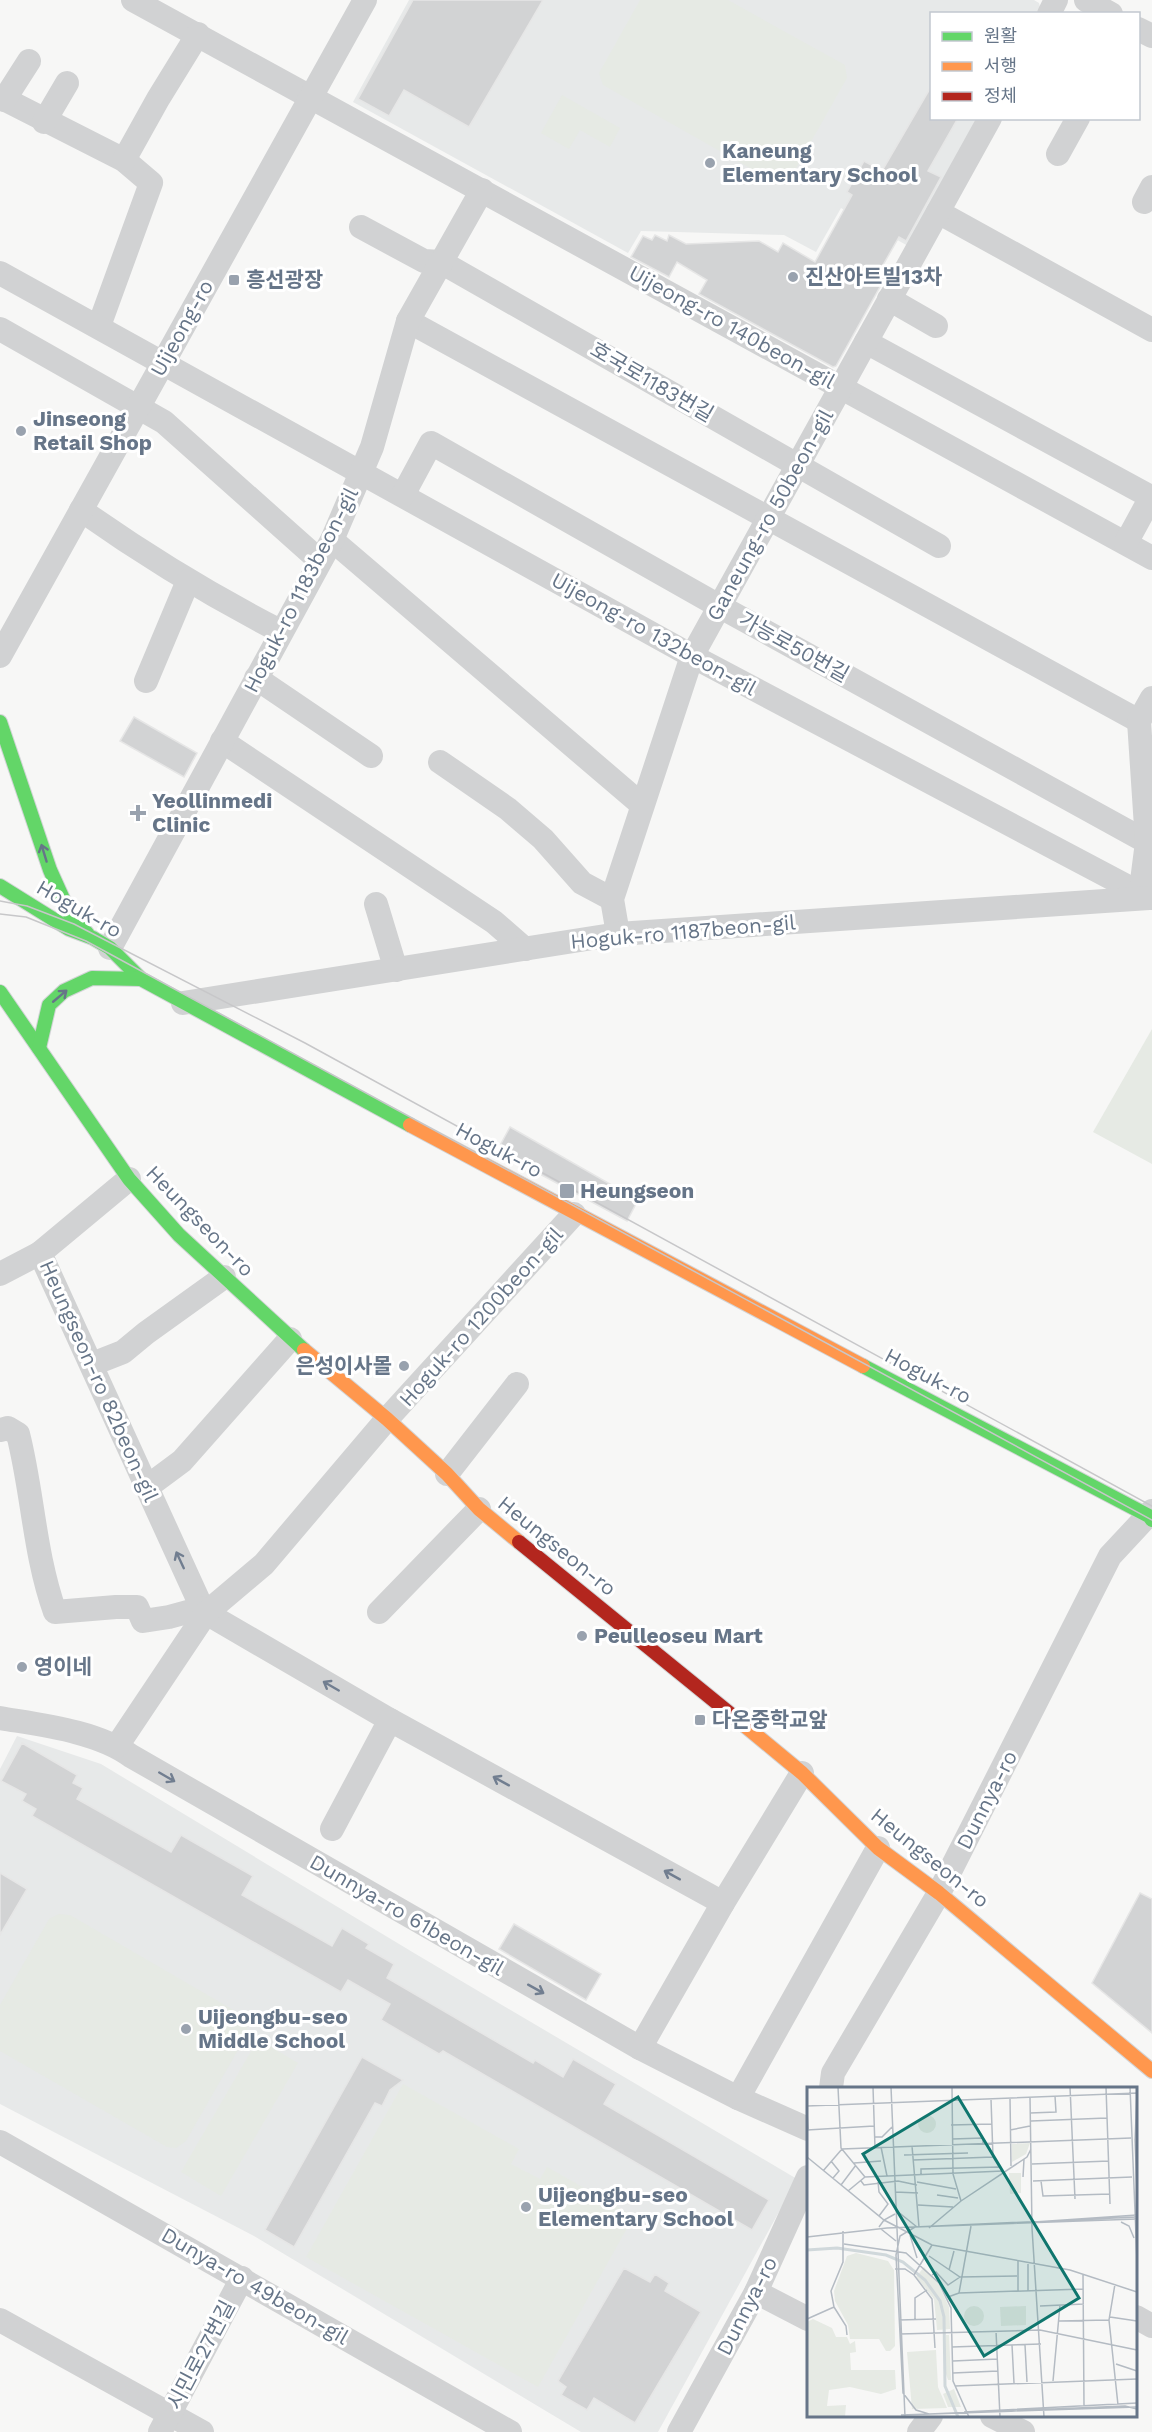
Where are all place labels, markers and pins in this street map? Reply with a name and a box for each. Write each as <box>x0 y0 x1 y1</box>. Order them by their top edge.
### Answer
place label: Kaneung Elementary School <box>722 138 918 187</box>
marker: Kaneung Elementary School <box>703 156 717 170</box>
place label: 진산아트빌13차 <box>805 264 942 289</box>
place label: 흥선광장 <box>246 267 323 292</box>
marker: 진산아트빌13차 <box>786 270 800 284</box>
marker: 흥선광장 <box>227 273 241 287</box>
place label: Jinseong Retail Shop <box>33 406 152 455</box>
marker: Jinseong Retail Shop <box>14 424 28 438</box>
place label: Yeollinmedi Clinic <box>152 788 272 837</box>
marker: Yeollinmedi Clinic <box>129 804 147 822</box>
place label: Heungseon <box>580 1178 694 1203</box>
marker: Heungseon <box>558 1182 576 1200</box>
place label: 은성이사몰 <box>295 1353 392 1378</box>
marker: 은성이사몰 <box>397 1359 411 1373</box>
place label: Peulleoseu Mart <box>594 1623 763 1648</box>
marker: Peulleoseu Mart <box>575 1629 589 1643</box>
place label: 영이네 <box>34 1654 92 1679</box>
marker: 영이네 <box>15 1660 29 1674</box>
place label: 다온중학교앞 <box>712 1707 828 1732</box>
marker: 다온중학교앞 <box>693 1713 707 1727</box>
place label: Uijeongbu-seo Middle School <box>198 2004 348 2053</box>
marker: Uijeongbu-seo Middle School <box>179 2022 193 2036</box>
place label: Uijeongbu-seo Elementary School <box>538 2182 734 2231</box>
marker: Uijeongbu-seo Elementary School <box>519 2200 533 2214</box>

